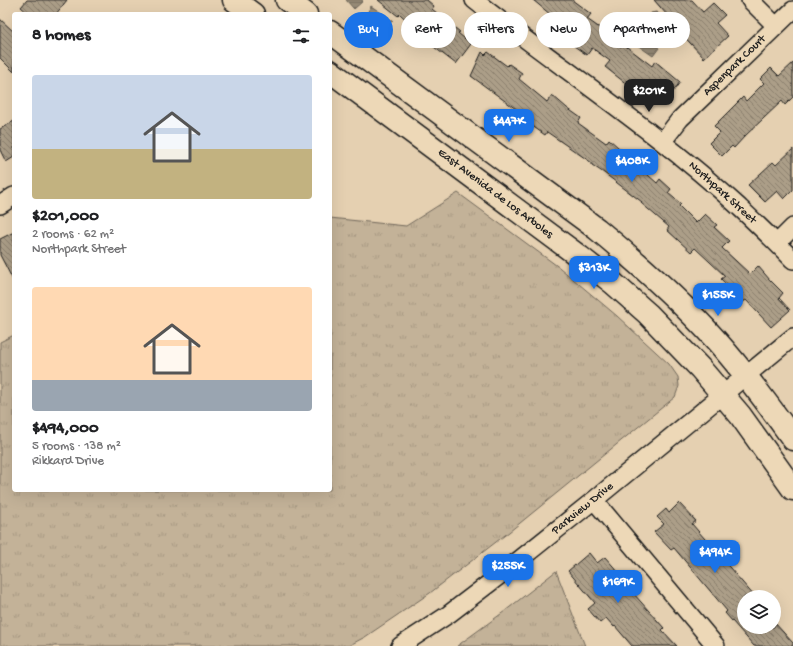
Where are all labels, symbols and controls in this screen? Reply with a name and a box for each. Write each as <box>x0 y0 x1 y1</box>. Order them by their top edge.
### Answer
chip: Buy <box>344 12 393 48</box>
chip: Rent <box>401 12 456 48</box>
chip: Filters <box>464 12 528 48</box>
chip: New <box>536 12 591 48</box>
chip: Apartment <box>599 12 690 48</box>
icon: filters <box>290 25 312 47</box>
text: 8 homes <box>32 26 90 46</box>
street label: Aspenpark Court <box>701 32 770 99</box>
pin: $201K <box>621 79 677 113</box>
text: $201K <box>633 84 665 99</box>
icon: home <box>136 101 208 173</box>
pin: $447K <box>481 109 537 143</box>
text: $447K <box>493 114 525 129</box>
street label: East Avenida de Los Arboles <box>435 146 556 242</box>
pin: $408K <box>604 149 660 183</box>
text: $408K <box>615 154 649 169</box>
street label: Northpark Street <box>685 159 760 228</box>
text: $201,000 <box>32 207 99 227</box>
text: 2 rooms · 62 m² <box>32 227 114 242</box>
text: Northpark Street <box>32 242 126 257</box>
pin: $313K <box>566 256 622 290</box>
text: $313K <box>578 261 610 276</box>
pin: $155K <box>690 283 746 317</box>
text: $155K <box>702 288 734 303</box>
icon: home <box>136 313 208 385</box>
text: $494,000 <box>32 419 99 439</box>
text: 5 rooms · 138 m² <box>32 439 121 454</box>
text: Rikkard Drive <box>32 454 104 469</box>
street label: Parkview Drive <box>549 479 617 539</box>
pin: $494K <box>687 540 743 574</box>
text: $494K <box>699 545 731 560</box>
pin: $255K <box>480 554 536 588</box>
text: $255K <box>491 559 525 574</box>
pin: $169K <box>590 570 646 604</box>
text: $169K <box>602 575 634 590</box>
map controls <box>737 590 781 634</box>
button: layers <box>737 590 781 634</box>

